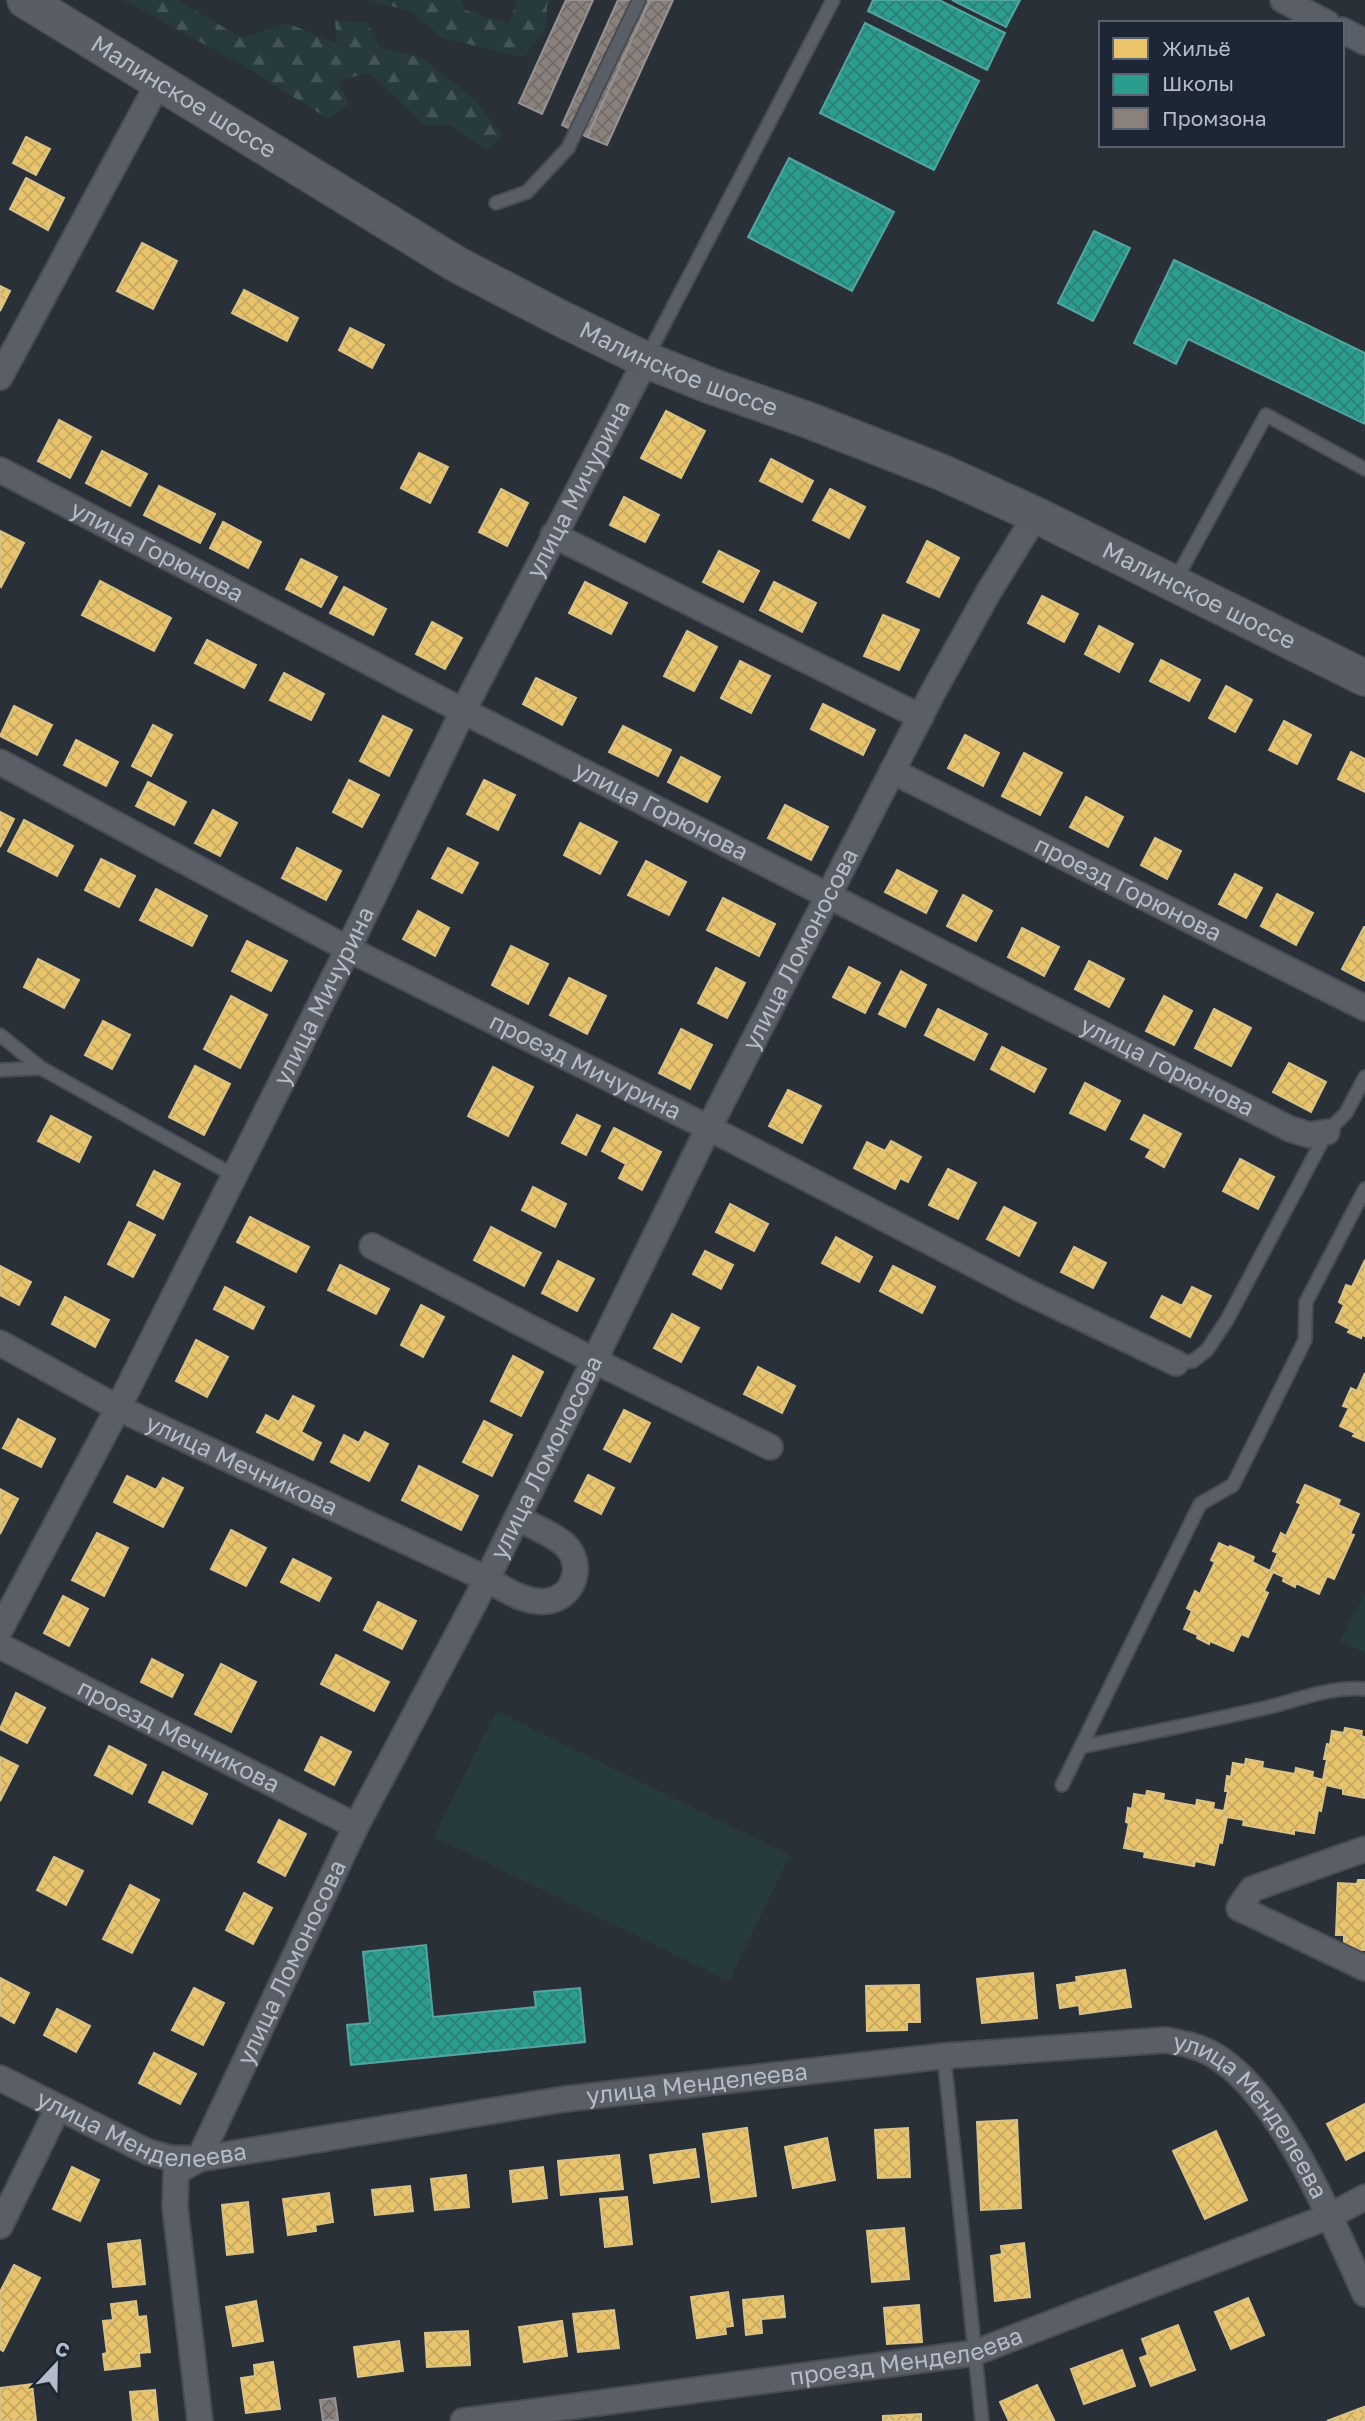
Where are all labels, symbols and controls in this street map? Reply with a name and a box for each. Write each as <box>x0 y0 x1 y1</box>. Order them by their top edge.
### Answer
legend <box>1099 21 1344 147</box>
street label: Малинское шоссе <box>86 28 282 164</box>
text: Жильё <box>1162 35 1231 61</box>
text: Школы <box>1162 70 1234 96</box>
text: Промзона <box>1162 105 1267 131</box>
street label: Малинское шоссе <box>575 314 782 421</box>
street label: улица Мичурина <box>519 395 635 582</box>
street label: улица Горюнова <box>66 493 249 607</box>
street label: Малинское шоссе <box>1098 534 1301 654</box>
street label: улица Горюнова <box>570 754 754 866</box>
street label: проезд Горюнова <box>1030 829 1227 947</box>
street label: улица Ломоносова <box>735 843 863 1055</box>
street label: улица Мичурина <box>266 901 379 1090</box>
street label: проезд Мичурина <box>485 1006 687 1125</box>
street label: улица Горюнова <box>1076 1010 1260 1122</box>
street label: улица Ломоносова <box>483 1350 608 1563</box>
street label: улица Мечникова <box>142 1407 343 1521</box>
street label: проезд Мечникова <box>73 1672 285 1798</box>
street label: улица Ломоносова <box>230 1855 351 2069</box>
street label: улица Менделеева <box>1171 2026 1335 2203</box>
street label: улица Менделеева <box>584 2056 809 2110</box>
street label: улица Менделеева <box>32 2083 249 2173</box>
street label: проезд Менделеева <box>787 2320 1026 2390</box>
north arrow <box>21 2330 91 2400</box>
text: С <box>52 2336 73 2362</box>

